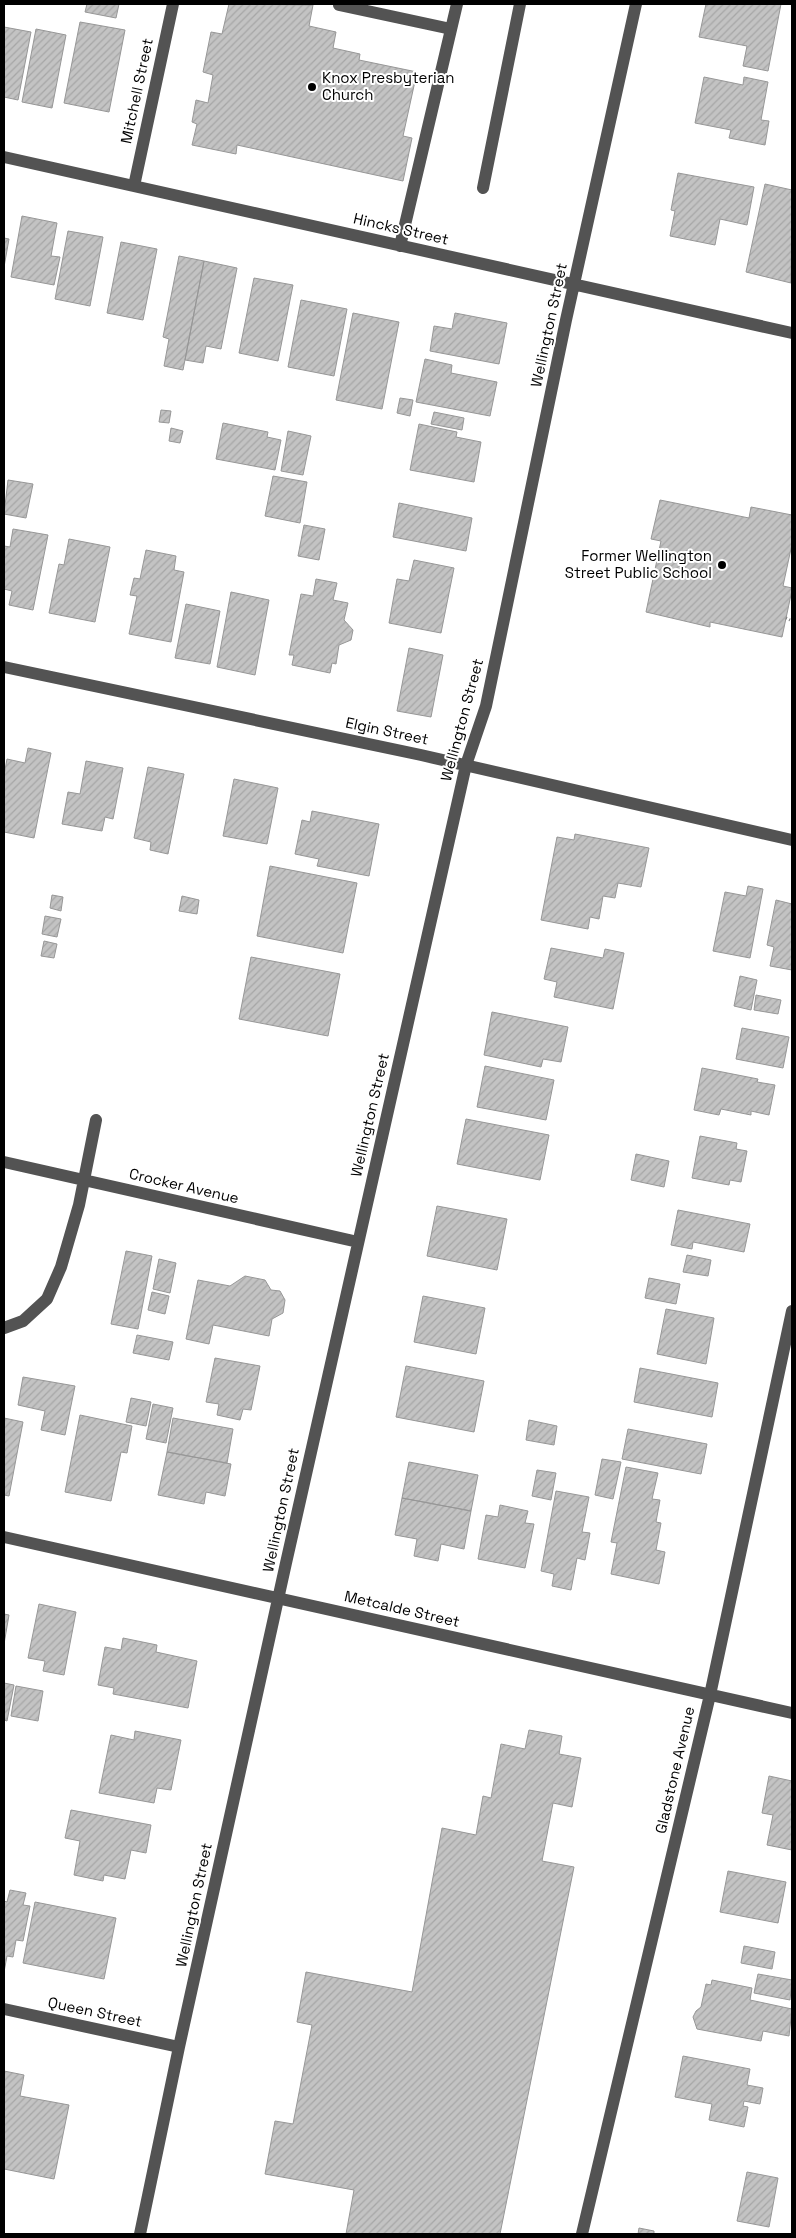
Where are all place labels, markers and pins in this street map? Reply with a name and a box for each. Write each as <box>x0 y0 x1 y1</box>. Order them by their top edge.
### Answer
place label: Knox Presbyterian Church <box>322 68 455 104</box>
marker: Knox Presbyterian Church <box>306 81 318 93</box>
place label: Former Wellington Street Public School <box>565 546 712 582</box>
marker: Former Wellington Street Public School <box>716 559 728 571</box>

